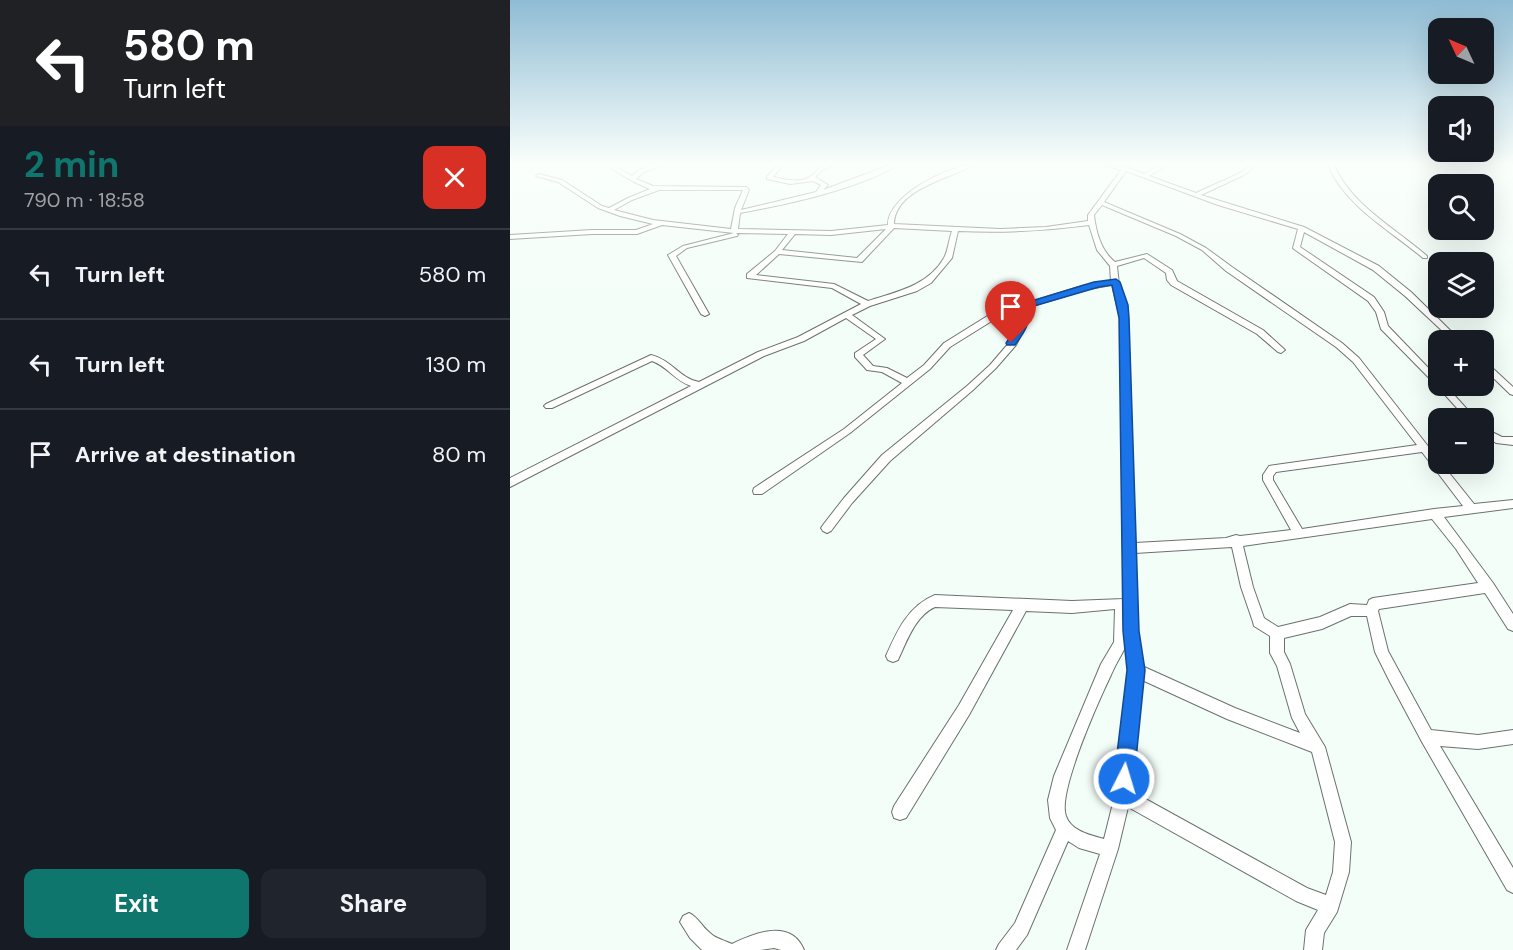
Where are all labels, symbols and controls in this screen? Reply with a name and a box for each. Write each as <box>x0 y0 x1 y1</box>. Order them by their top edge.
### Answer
text: 580 m <box>123 18 255 73</box>
north arrow <box>1428 18 1494 84</box>
map controls <box>1428 18 1494 474</box>
icon: left <box>24 24 102 102</box>
text: Turn left <box>123 71 226 106</box>
button: sound <box>1428 96 1494 162</box>
text: 2 min <box>24 141 119 188</box>
button: close <box>423 146 486 209</box>
button: search <box>1428 174 1494 240</box>
text: 790 m · 18:58 <box>24 187 145 213</box>
button: layers <box>1428 252 1494 318</box>
icon: left <box>24 258 57 291</box>
text: Turn left <box>75 260 165 289</box>
text: 580 m <box>419 260 486 289</box>
pin <box>985 281 1036 343</box>
icon: arrive <box>994 290 1027 323</box>
button: + <box>1428 330 1494 396</box>
icon: left <box>24 348 57 381</box>
text: Turn left <box>75 350 165 379</box>
text: 130 m <box>426 350 486 379</box>
button: − <box>1428 408 1494 474</box>
icon: arrive <box>24 438 57 471</box>
text: Arrive at destination <box>75 440 296 469</box>
text: 80 m <box>432 440 486 469</box>
position arrow <box>1092 747 1156 811</box>
button: Exit <box>24 869 249 938</box>
button: Share <box>261 869 486 938</box>

